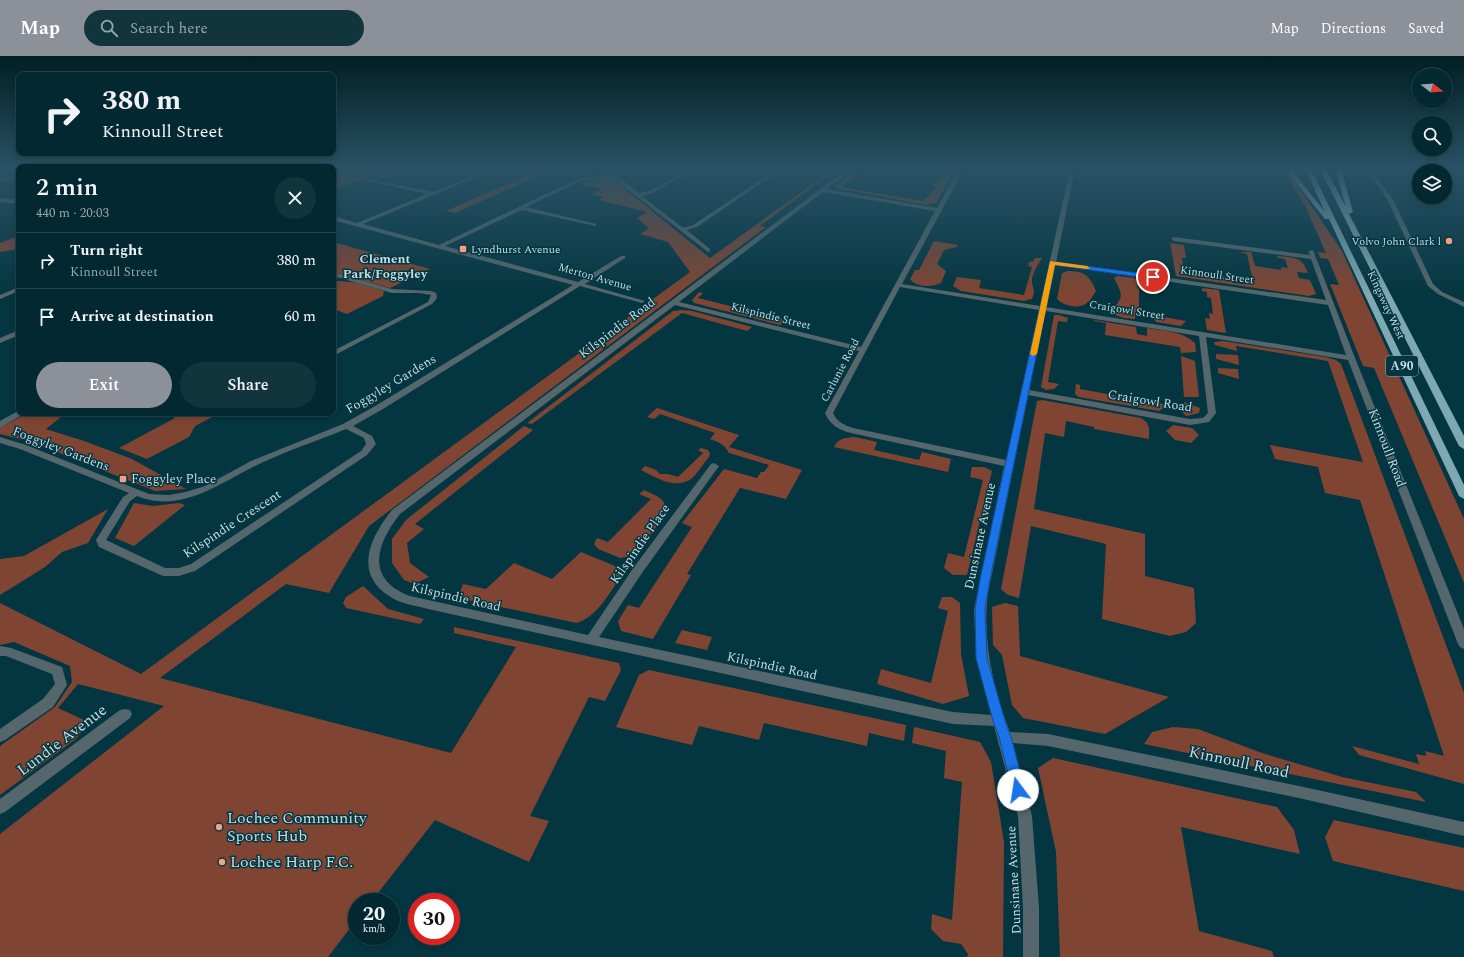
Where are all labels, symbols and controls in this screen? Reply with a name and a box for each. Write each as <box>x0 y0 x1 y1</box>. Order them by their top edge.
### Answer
search box <box>84 10 364 46</box>
text: Map <box>20 14 60 43</box>
icon: search <box>98 17 120 39</box>
text: Search here <box>130 17 208 40</box>
text: Map <box>1271 18 1299 39</box>
text: Directions <box>1321 18 1386 39</box>
text: Saved <box>1408 18 1444 39</box>
north arrow <box>1412 68 1452 108</box>
map controls <box>1412 68 1452 204</box>
text: 380 m <box>102 79 181 122</box>
icon: right <box>36 88 88 140</box>
button: search <box>1412 116 1452 156</box>
text: Kinnoull Street <box>102 118 223 145</box>
button: layers <box>1412 164 1452 204</box>
text: 2 min <box>36 170 98 206</box>
button: close <box>274 177 316 219</box>
text: 440 m · 20:03 <box>36 203 109 223</box>
place label: Volvo John Clark l <box>1352 233 1441 250</box>
marker: Volvo John Clark l <box>1444 236 1454 246</box>
text: Turn right <box>70 239 143 262</box>
place label: Lyndhurst Avenue <box>471 241 560 258</box>
marker: Lyndhurst Avenue <box>458 244 468 254</box>
text: 380 m <box>277 249 316 272</box>
district label: Clement Park/Foggyley <box>343 249 428 284</box>
icon: right <box>36 250 58 272</box>
street label: Merton Avenue <box>556 258 634 296</box>
pin <box>1136 260 1170 294</box>
street label: Kinnoull Street <box>1179 261 1255 289</box>
text: Kinnoull Street <box>70 262 158 282</box>
icon: arrive <box>1142 266 1164 288</box>
street label: Kingsway West <box>1363 268 1409 342</box>
street label: Kilspindie Road <box>574 292 660 364</box>
street label: Craigowl Street <box>1088 296 1166 324</box>
street label: Kilspindie Street <box>729 298 813 334</box>
text: Arrive at destination <box>70 305 214 328</box>
text: 60 m <box>284 305 316 328</box>
icon: arrive <box>36 306 58 328</box>
street label: Carlunie Road <box>816 335 864 405</box>
street label: Foggyley Gardens <box>342 349 440 419</box>
road number: A90 <box>1386 356 1418 376</box>
button: Exit <box>36 362 172 408</box>
button: Share <box>180 362 316 408</box>
street label: Craigowl Road <box>1106 384 1194 418</box>
street label: Kinnoull Road <box>1363 406 1411 490</box>
street label: Foggyley Gardens <box>10 421 112 477</box>
place label: Foggyley Place <box>131 469 216 489</box>
marker: Foggyley Place <box>118 474 128 484</box>
street label: Dunsinane Avenue <box>959 481 1001 591</box>
street label: Kilspindie Crescent <box>179 484 285 563</box>
street label: Kilspindie Place <box>605 500 675 588</box>
street label: Kilspindie Road <box>409 577 503 617</box>
street label: Kilspindie Road <box>725 647 819 685</box>
street label: Lundie Avenue <box>12 698 112 782</box>
street label: Kinnoull Road <box>1187 740 1291 784</box>
position arrow <box>997 769 1039 811</box>
place label: Lochee Community Sports Hub <box>227 806 368 848</box>
marker: Lochee Community Sports Hub <box>214 822 224 832</box>
street label: Dunsinane Avenue <box>1001 825 1027 935</box>
place label: Lochee Harp F.C. <box>230 850 353 874</box>
marker: Lochee Harp F.C. <box>217 857 227 867</box>
speed limit sign: 30 <box>408 893 460 945</box>
text: 20 <box>363 899 385 929</box>
text: km/h <box>363 921 385 937</box>

